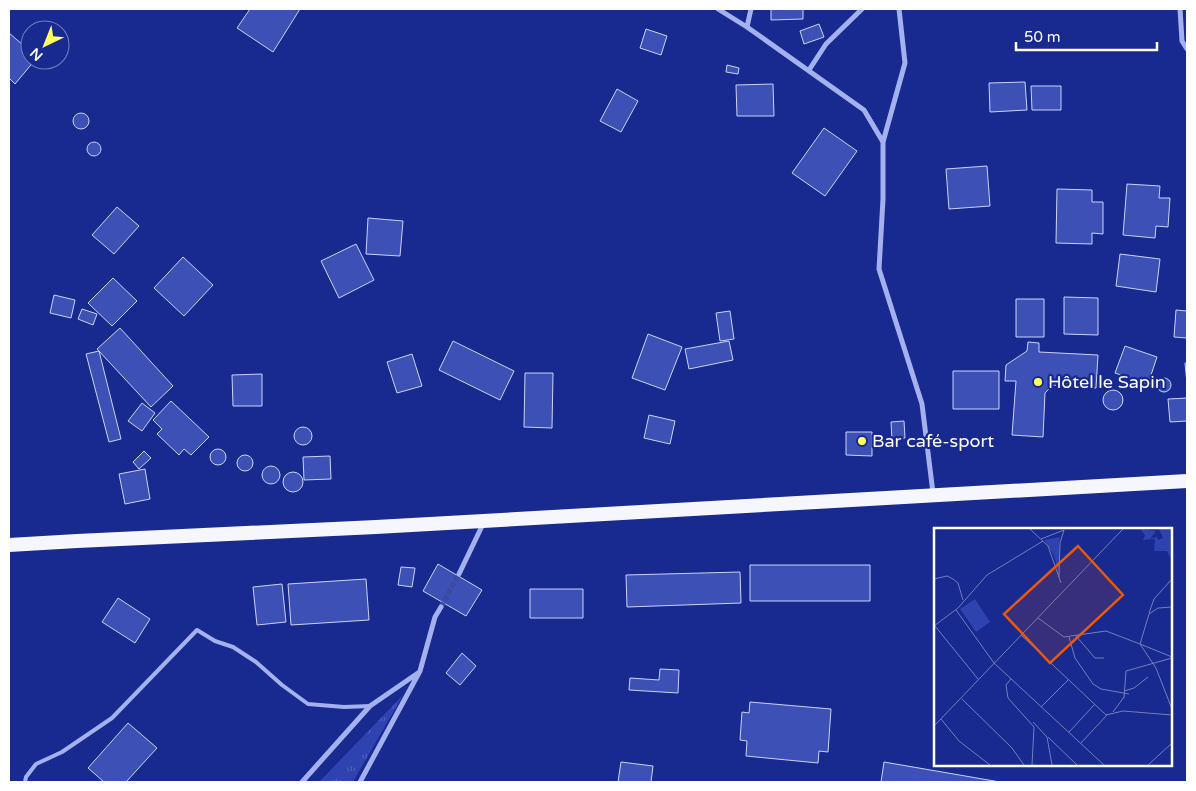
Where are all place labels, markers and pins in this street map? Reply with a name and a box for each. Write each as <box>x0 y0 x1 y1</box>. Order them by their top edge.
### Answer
place label: Hôtel le Sapin <box>1048 371 1166 393</box>
marker: Hôtel le Sapin <box>1032 376 1044 388</box>
place label: Bar café-sport <box>872 430 994 452</box>
marker: Bar café-sport <box>856 435 868 447</box>

